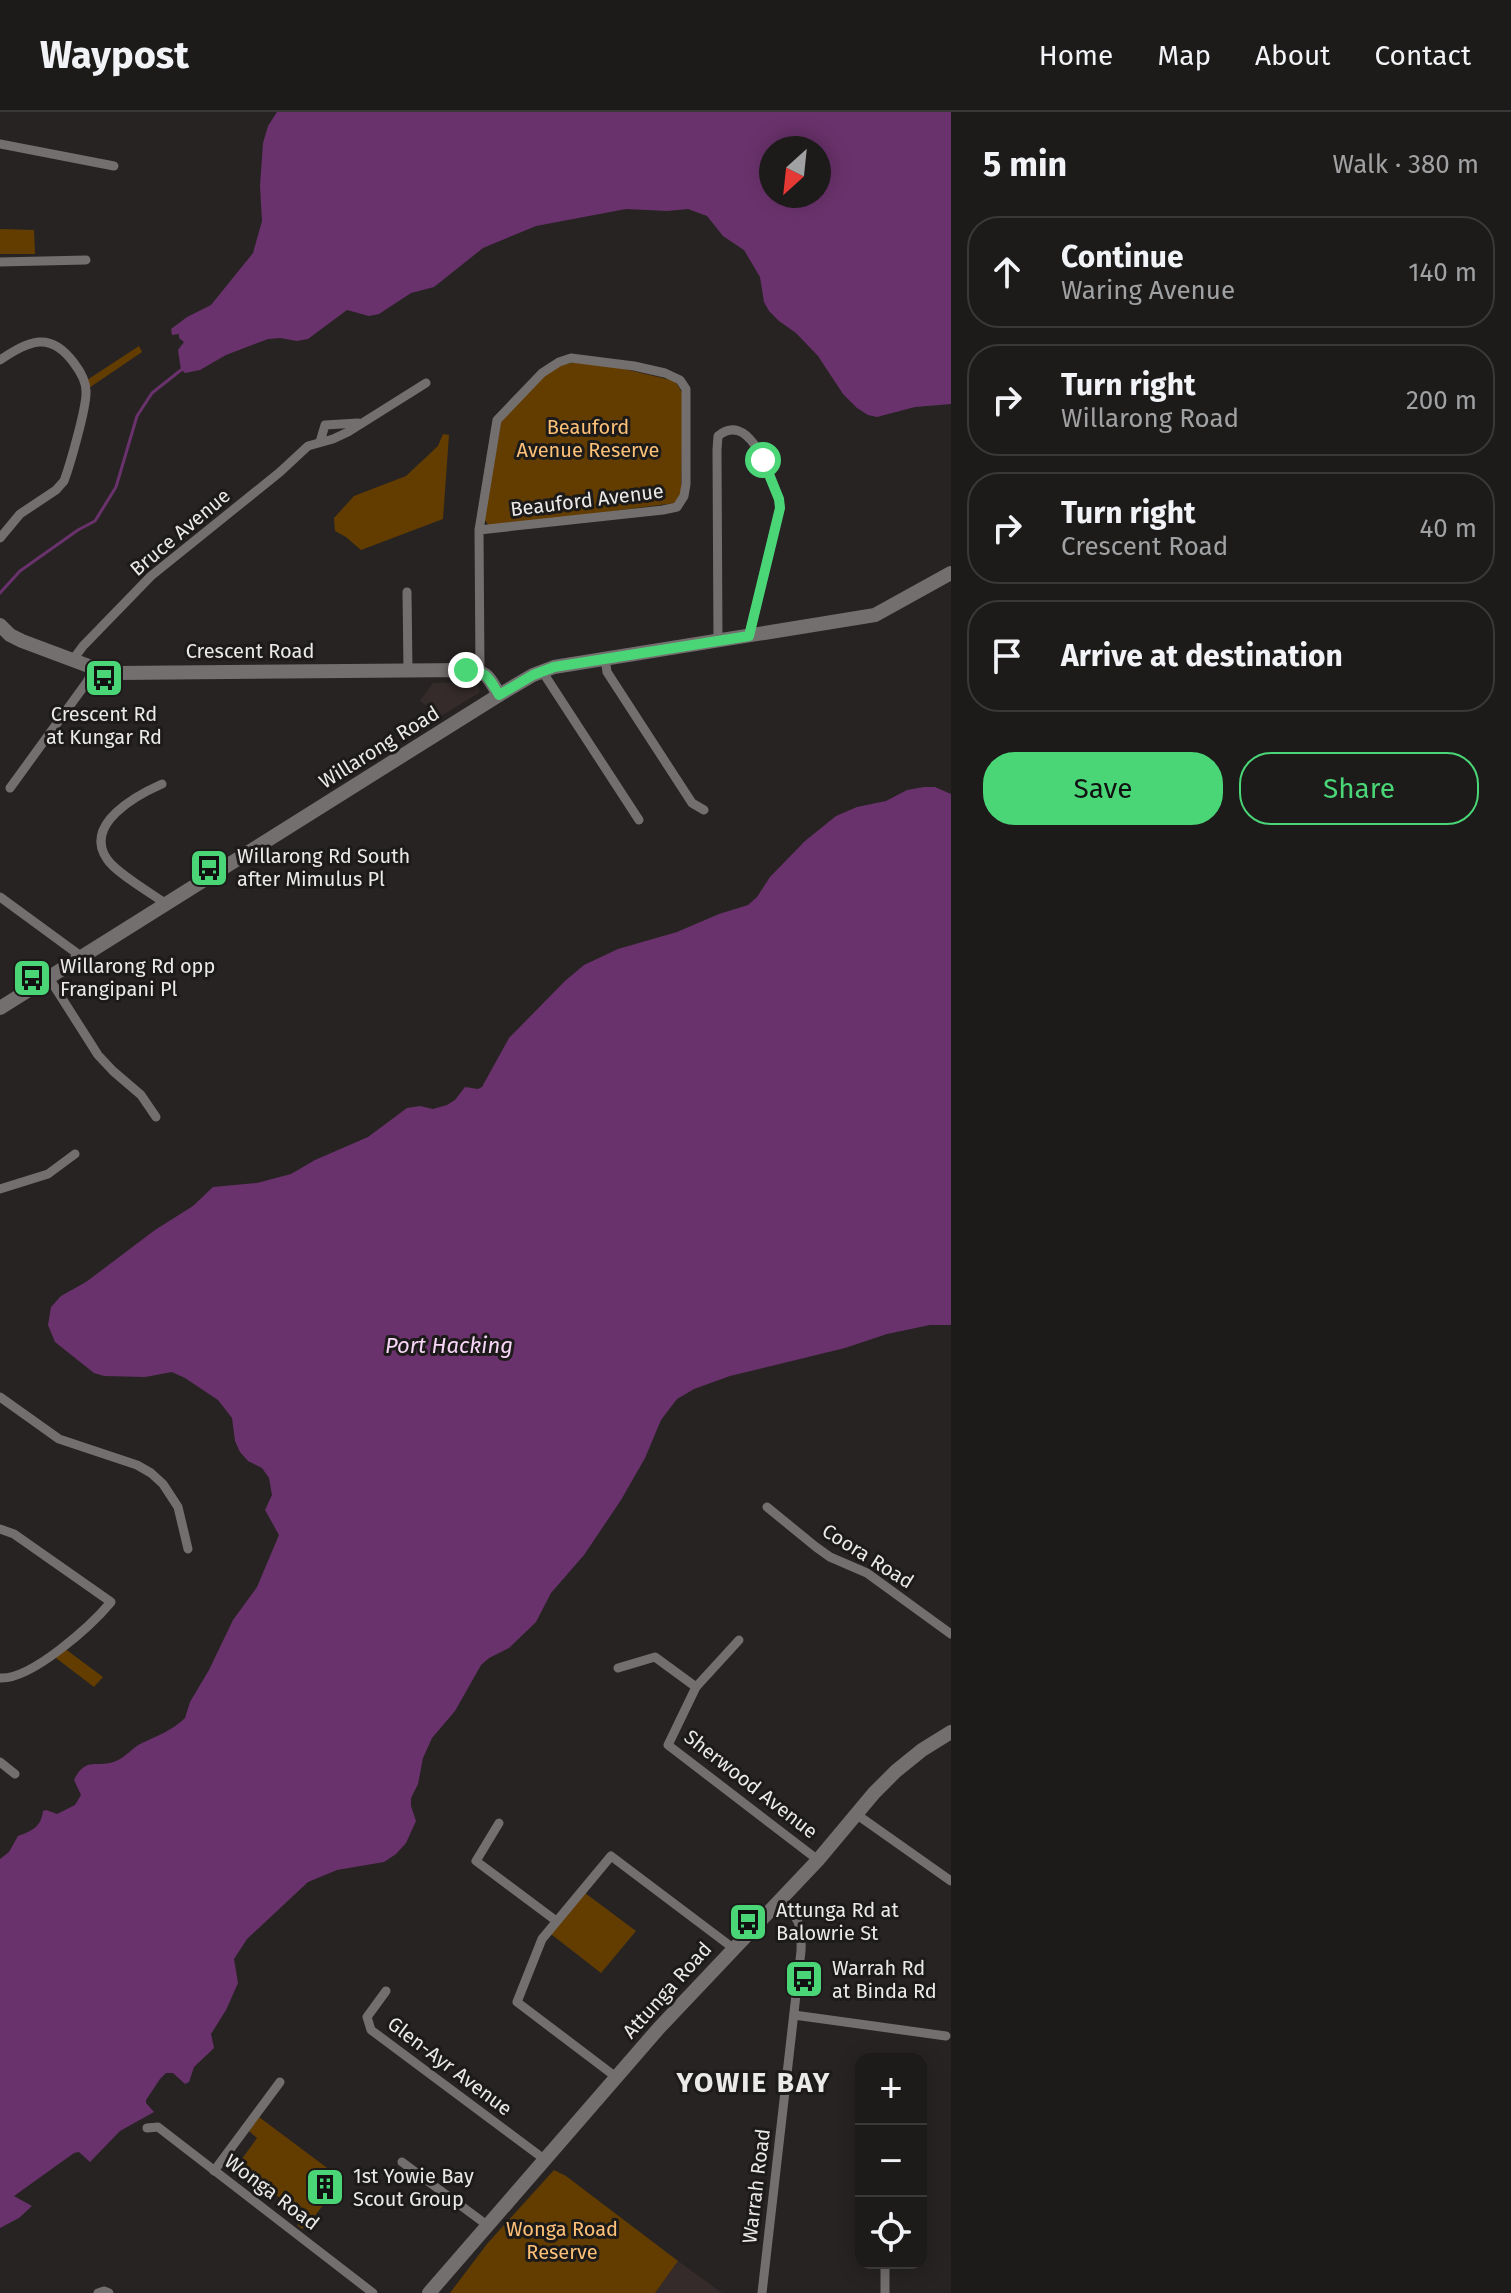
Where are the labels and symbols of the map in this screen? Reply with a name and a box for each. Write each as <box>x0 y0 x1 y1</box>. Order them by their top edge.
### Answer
north arrow <box>759 136 831 208</box>
park label: Beauford Avenue Reserve <box>517 415 660 462</box>
route start <box>745 442 781 478</box>
street label: Beauford Avenue <box>509 479 665 521</box>
street label: Bruce Avenue <box>125 483 235 581</box>
street label: Crescent Road <box>186 639 314 663</box>
route end <box>448 652 484 688</box>
bus stop icon: Crescent Rd at Kungar Rd <box>83 657 125 699</box>
street label: Willarong Road <box>315 701 443 793</box>
place label: Crescent Rd at Kungar Rd <box>46 702 162 749</box>
place label: Willarong Rd South after Mimulus Pl <box>237 844 410 891</box>
bus stop icon: Willarong Rd South after Mimulus Pl <box>188 847 230 889</box>
place label: Willarong Rd opp Frangipani Pl <box>60 954 215 1001</box>
bus stop icon: Willarong Rd opp Frangipani Pl <box>11 957 53 999</box>
water label: Port Hacking <box>385 1332 513 1359</box>
street label: Coora Road <box>818 1518 918 1594</box>
street label: Sherwood Avenue <box>680 1724 822 1844</box>
place label: Attunga Rd at Balowrie St <box>776 1898 899 1945</box>
bus stop icon: Attunga Rd at Balowrie St <box>727 1901 769 1943</box>
street label: Attunga Road <box>617 1937 717 2043</box>
place label: Warrah Rd at Binda Rd <box>832 1956 937 2003</box>
bus stop icon: Warrah Rd at Binda Rd <box>783 1958 825 2000</box>
street label: Glen-Ayr Avenue <box>383 2011 517 2121</box>
district label: YOWIE BAY <box>676 2066 831 2099</box>
street label: Warrah Road <box>737 2127 775 2245</box>
street label: Wonga Road <box>220 2149 324 2235</box>
place label: 1st Yowie Bay Scout Group <box>353 2164 474 2211</box>
building icon: 1st Yowie Bay Scout Group <box>304 2166 346 2208</box>
park label: Wonga Road Reserve <box>506 2217 618 2264</box>

